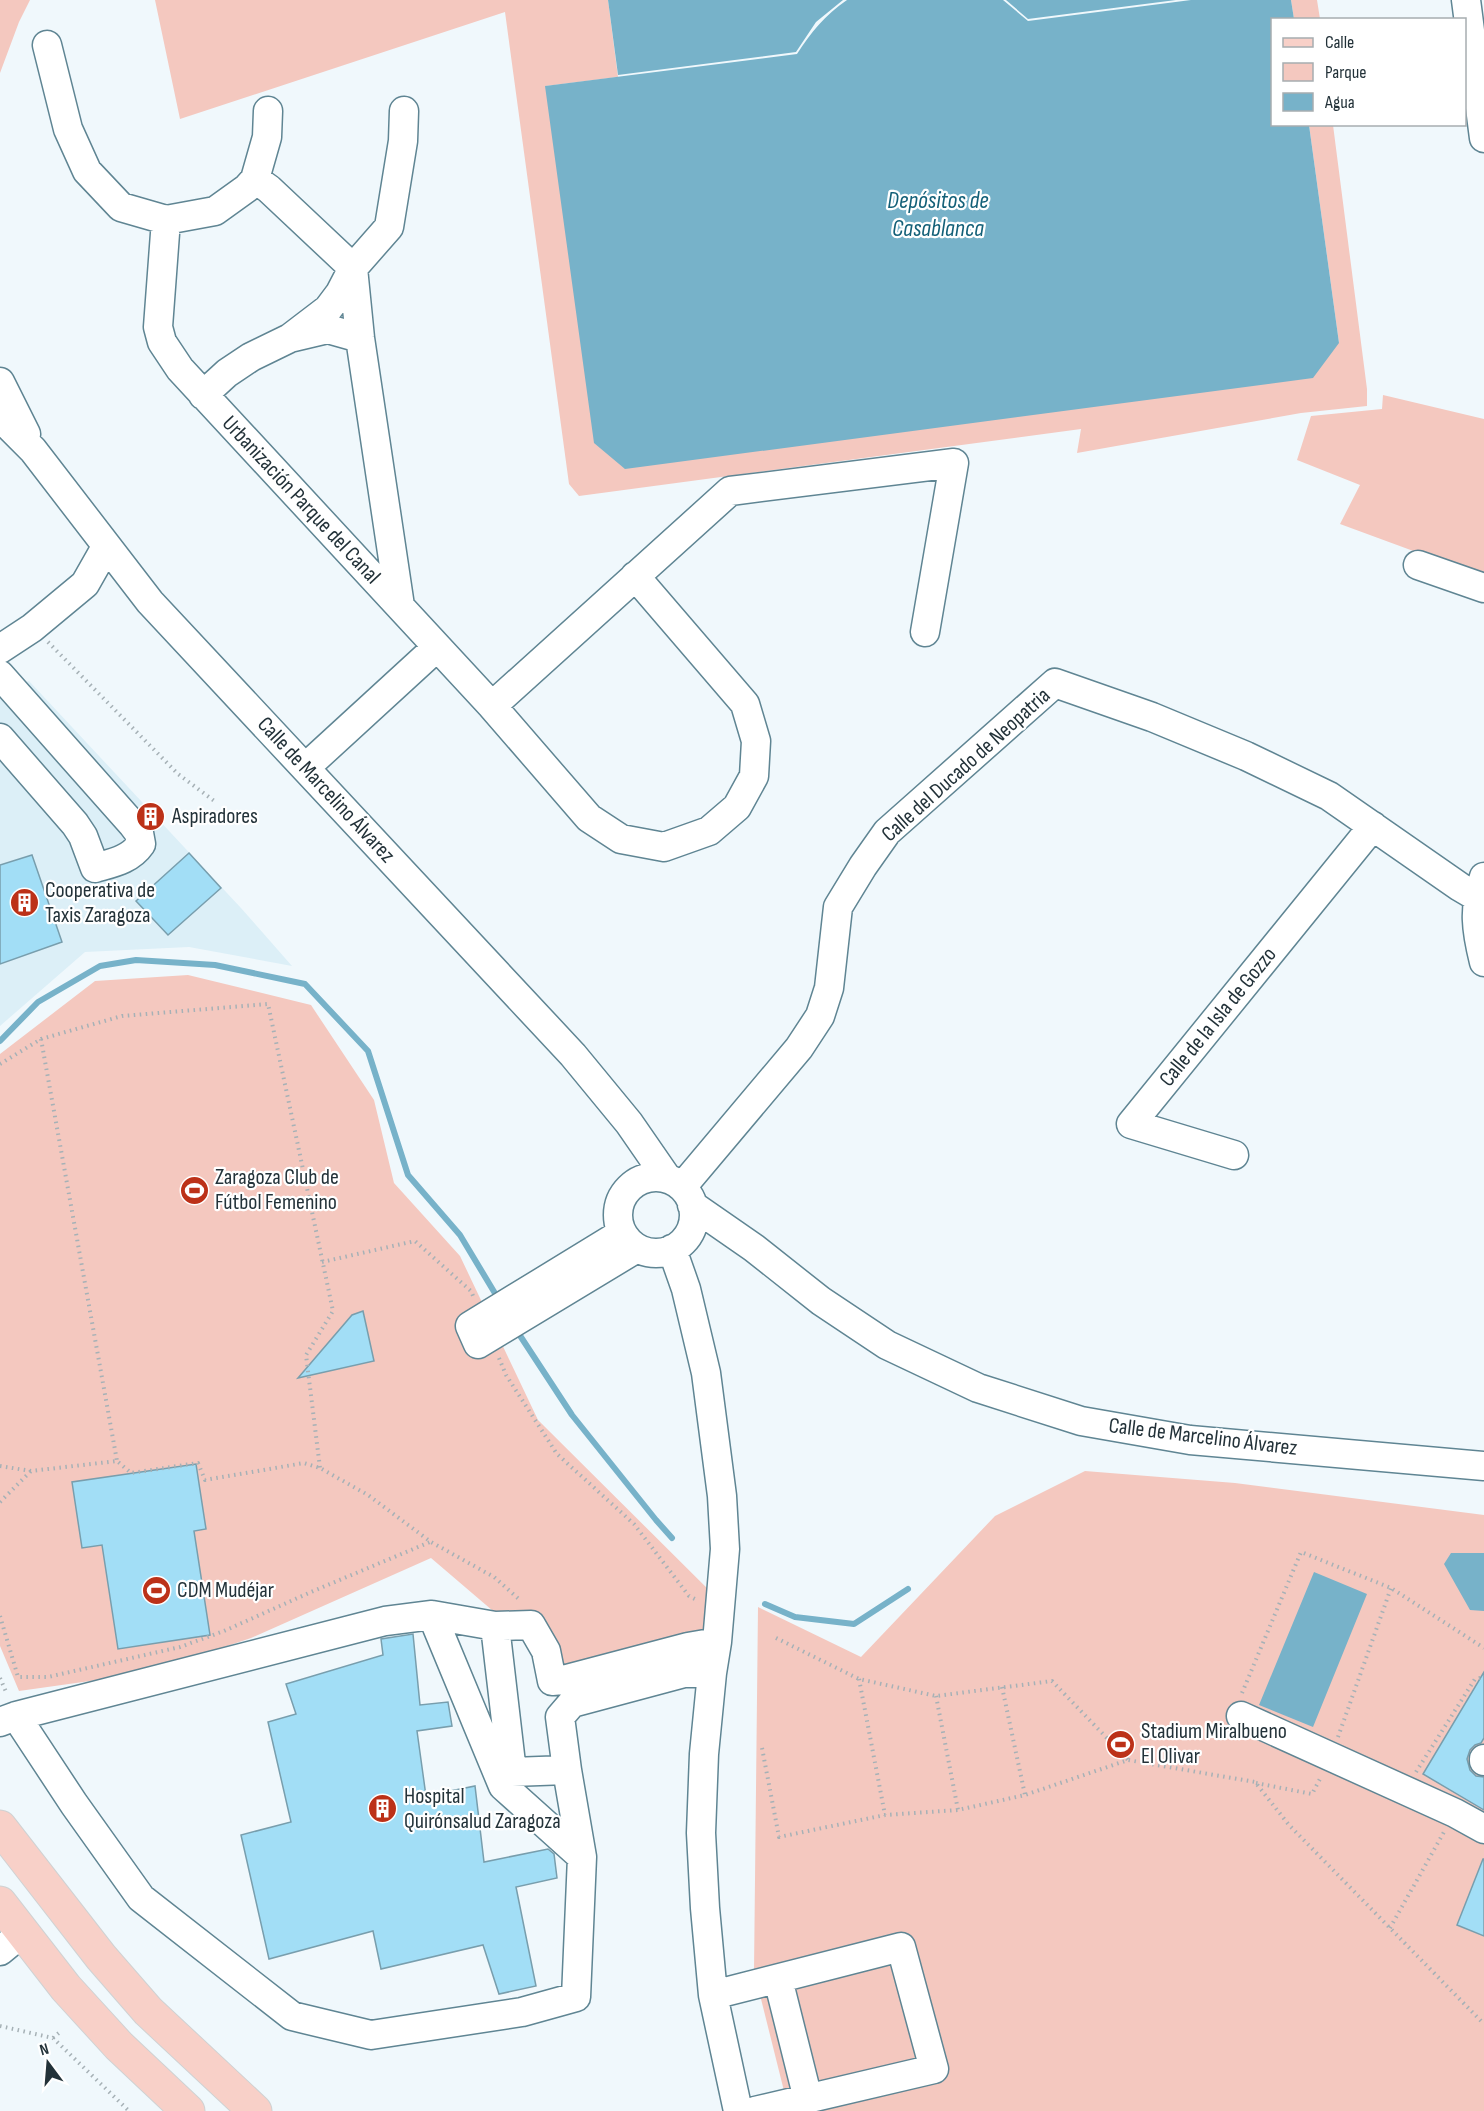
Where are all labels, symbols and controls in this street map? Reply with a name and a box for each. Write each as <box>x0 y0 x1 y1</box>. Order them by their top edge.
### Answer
legend <box>1271 18 1466 126</box>
text: Calle <box>1325 32 1354 53</box>
text: Parque <box>1325 62 1366 83</box>
text: Agua <box>1324 92 1355 113</box>
water label: Depósitos de Casablanca <box>887 186 989 243</box>
street label: Urbanización Parque del Canal <box>216 410 386 590</box>
street label: Calle del Ducado de Neopatria <box>876 682 1056 848</box>
street label: Calle de Marcelino Álvarez <box>251 711 401 869</box>
building icon: Aspiradores <box>135 800 167 832</box>
place label: Aspiradores <box>171 803 258 830</box>
place label: Cooperativa de Taxis Zaragoza <box>45 877 155 929</box>
building icon: Cooperativa de Taxis Zaragoza <box>8 887 40 919</box>
street label: Calle de la Isla de Gozzo <box>1154 942 1282 1092</box>
place label: Zaragoza Club de Fútbol Femenino <box>215 1164 339 1216</box>
sports icon: Zaragoza Club de Fútbol Femenino <box>178 1174 210 1206</box>
street label: Calle de Marcelino Álvarez <box>1107 1412 1299 1462</box>
sports icon: CDM Mudéjar <box>140 1574 172 1606</box>
place label: CDM Mudéjar <box>177 1577 274 1604</box>
place label: Stadium Miralbueno El Olivar <box>1141 1718 1287 1770</box>
sports icon: Stadium Miralbueno El Olivar <box>1104 1728 1136 1760</box>
place label: Hospital Quirónsalud Zaragoza <box>404 1783 561 1835</box>
building icon: Hospital Quirónsalud Zaragoza <box>367 1793 399 1825</box>
north arrow <box>18 2033 78 2093</box>
text: N <box>38 2040 51 2060</box>

